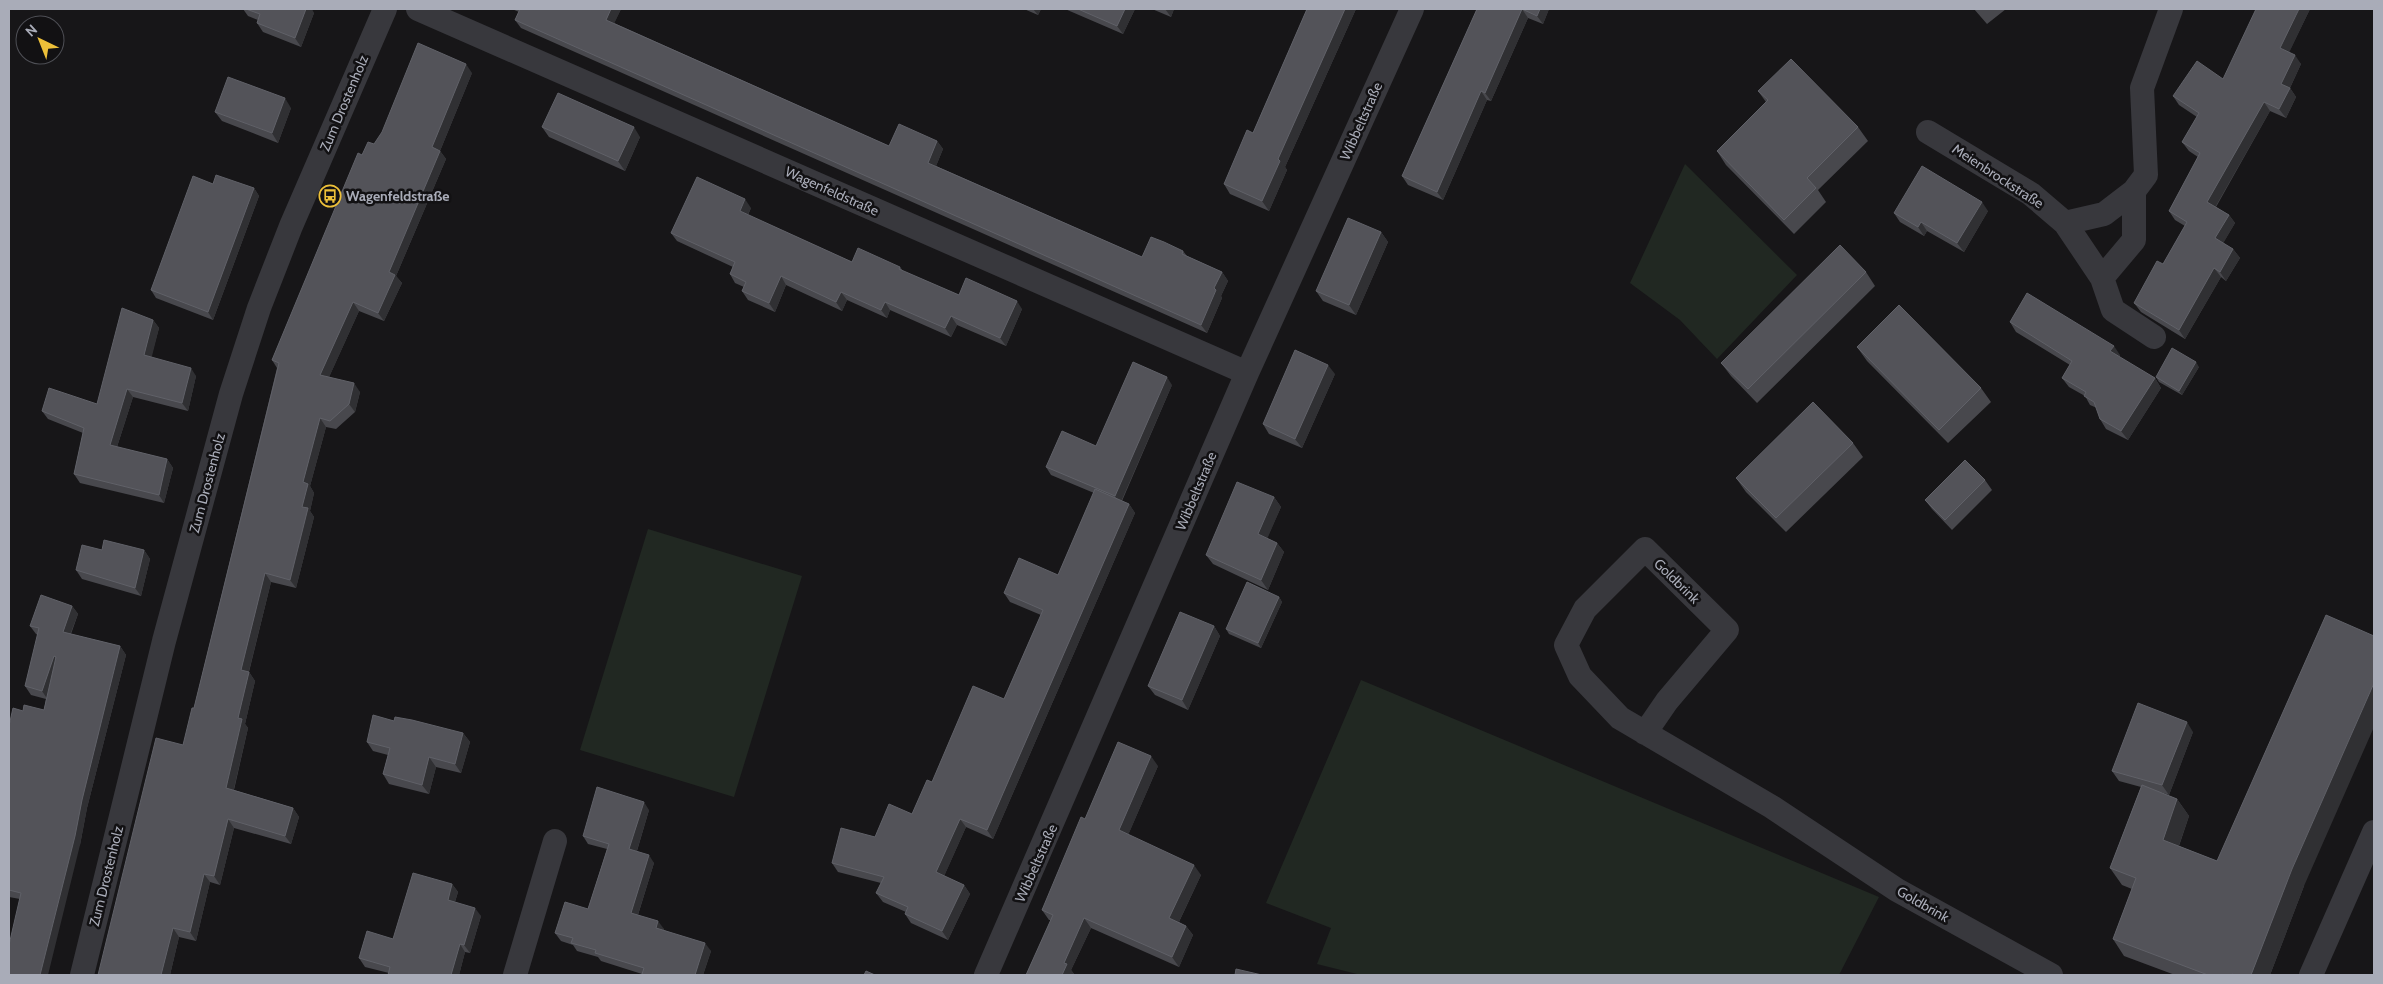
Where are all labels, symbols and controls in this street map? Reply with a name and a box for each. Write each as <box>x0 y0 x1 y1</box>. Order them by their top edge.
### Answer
north arrow <box>15 15 65 65</box>
text: N <box>21 21 41 40</box>
street label: Zum Drostenholz <box>316 52 372 154</box>
street label: Wibbeltstraße <box>1336 79 1386 163</box>
street label: Meienbrockstraße <box>1949 140 2047 212</box>
street label: Wagenfeldstraße <box>782 162 882 220</box>
bus stop icon: Wagenfeldstraße <box>318 184 342 208</box>
place label: Wagenfeldstraße <box>346 187 449 205</box>
street label: Zum Drostenholz <box>185 431 229 535</box>
street label: Wibbeltstraße <box>1171 449 1221 533</box>
street label: Goldbrink <box>1650 555 1704 608</box>
street label: Wibbeltstraße <box>1011 821 1061 905</box>
street label: Zum Drostenholz <box>85 824 127 928</box>
street label: Goldbrink <box>1894 882 1953 926</box>

